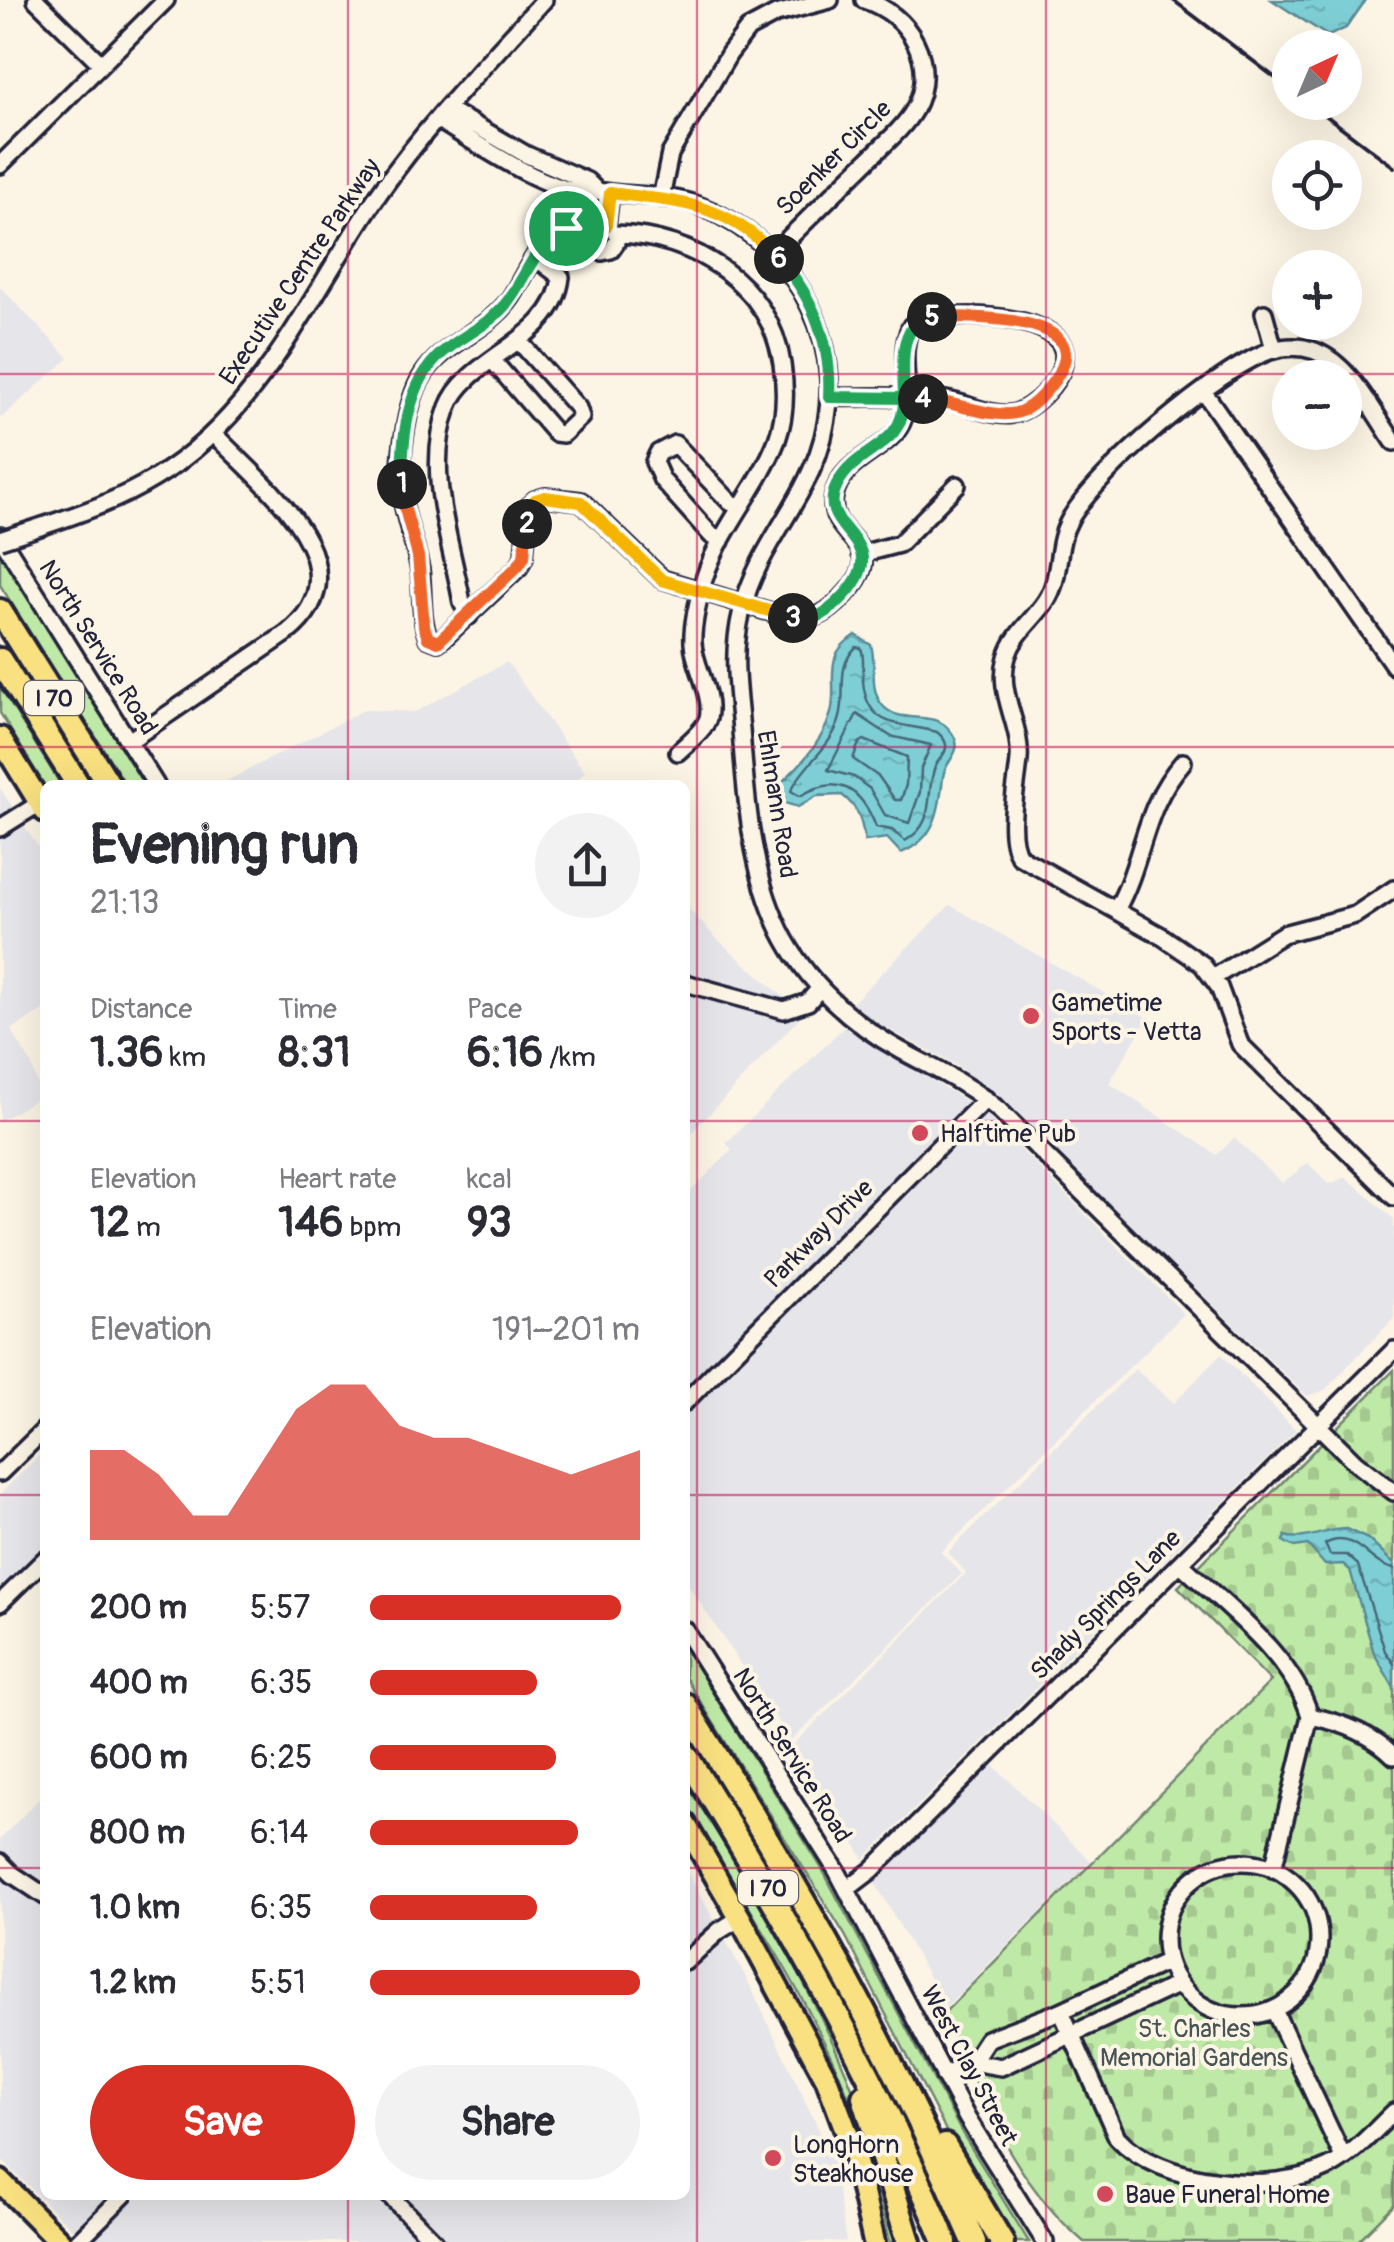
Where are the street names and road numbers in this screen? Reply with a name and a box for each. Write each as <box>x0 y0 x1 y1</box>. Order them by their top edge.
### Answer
street label: Soenker Circle <box>770 93 899 222</box>
street label: Executive Centre Parkway <box>213 152 388 391</box>
street label: North Service Road <box>32 555 164 741</box>
road number: I 70 <box>24 681 84 715</box>
street label: Ehlmann Road <box>750 728 804 880</box>
street label: Parkway Drive <box>758 1173 881 1295</box>
street label: Shady Springs Lane <box>1024 1523 1188 1687</box>
street label: North Service Road <box>726 1663 858 1849</box>
road number: I 70 <box>738 1871 798 1905</box>
street label: West Clay Street <box>913 1980 1024 2152</box>

